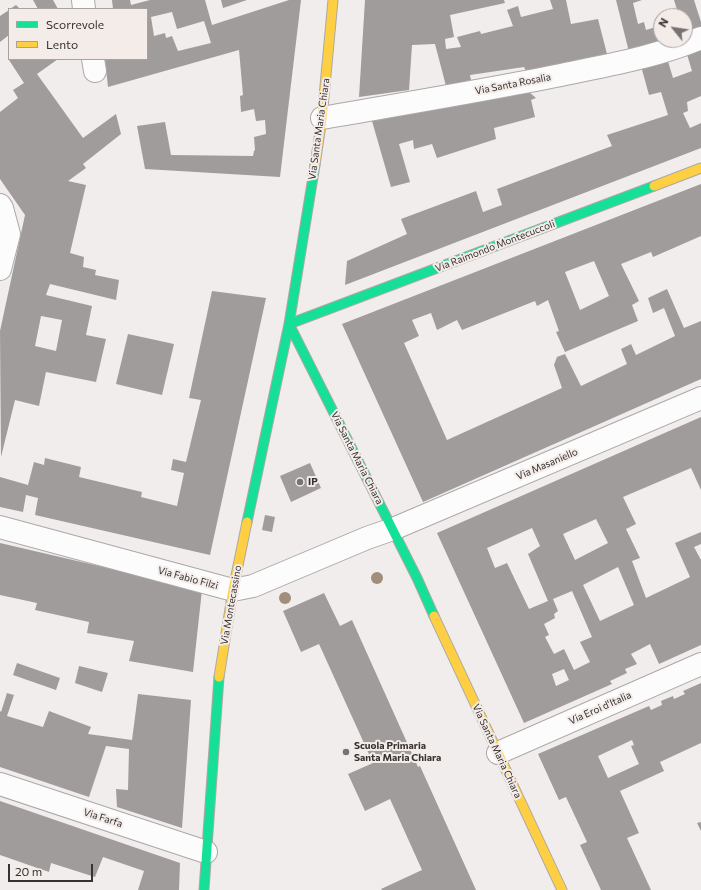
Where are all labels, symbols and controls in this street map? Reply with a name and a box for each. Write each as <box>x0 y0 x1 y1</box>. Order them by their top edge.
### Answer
legend <box>8 8 148 60</box>
north arrow <box>653 8 693 48</box>
text: N <box>655 15 671 29</box>
text: Scorrevole <box>46 17 104 31</box>
text: Lento <box>46 37 78 51</box>
street label: Via Santa Rosalia <box>474 71 552 97</box>
street label: Via Santa Maria Chiara <box>306 77 332 181</box>
street label: Via Raimondo Montecuccoli <box>433 218 557 274</box>
street label: Via Santa Maria Chiara <box>328 410 386 506</box>
street label: Via Masaniello <box>514 446 580 482</box>
place label: IP <box>308 476 318 488</box>
marker: IP <box>295 477 305 487</box>
street label: Via Fabio Filzi <box>156 564 220 592</box>
street label: Via Montecassino <box>218 564 244 646</box>
street label: Via Eroi d'Italia <box>567 689 633 727</box>
street label: Via Santa Maria Chiara <box>470 702 524 800</box>
place label: Scuola Primaria Santa Maria Chiara <box>354 740 441 764</box>
marker: Scuola Primaria Santa Maria Chiara <box>341 747 351 757</box>
street label: Via Farfa <box>82 806 124 830</box>
scale bar <box>10 856 95 882</box>
text: 20 m <box>15 864 42 878</box>

